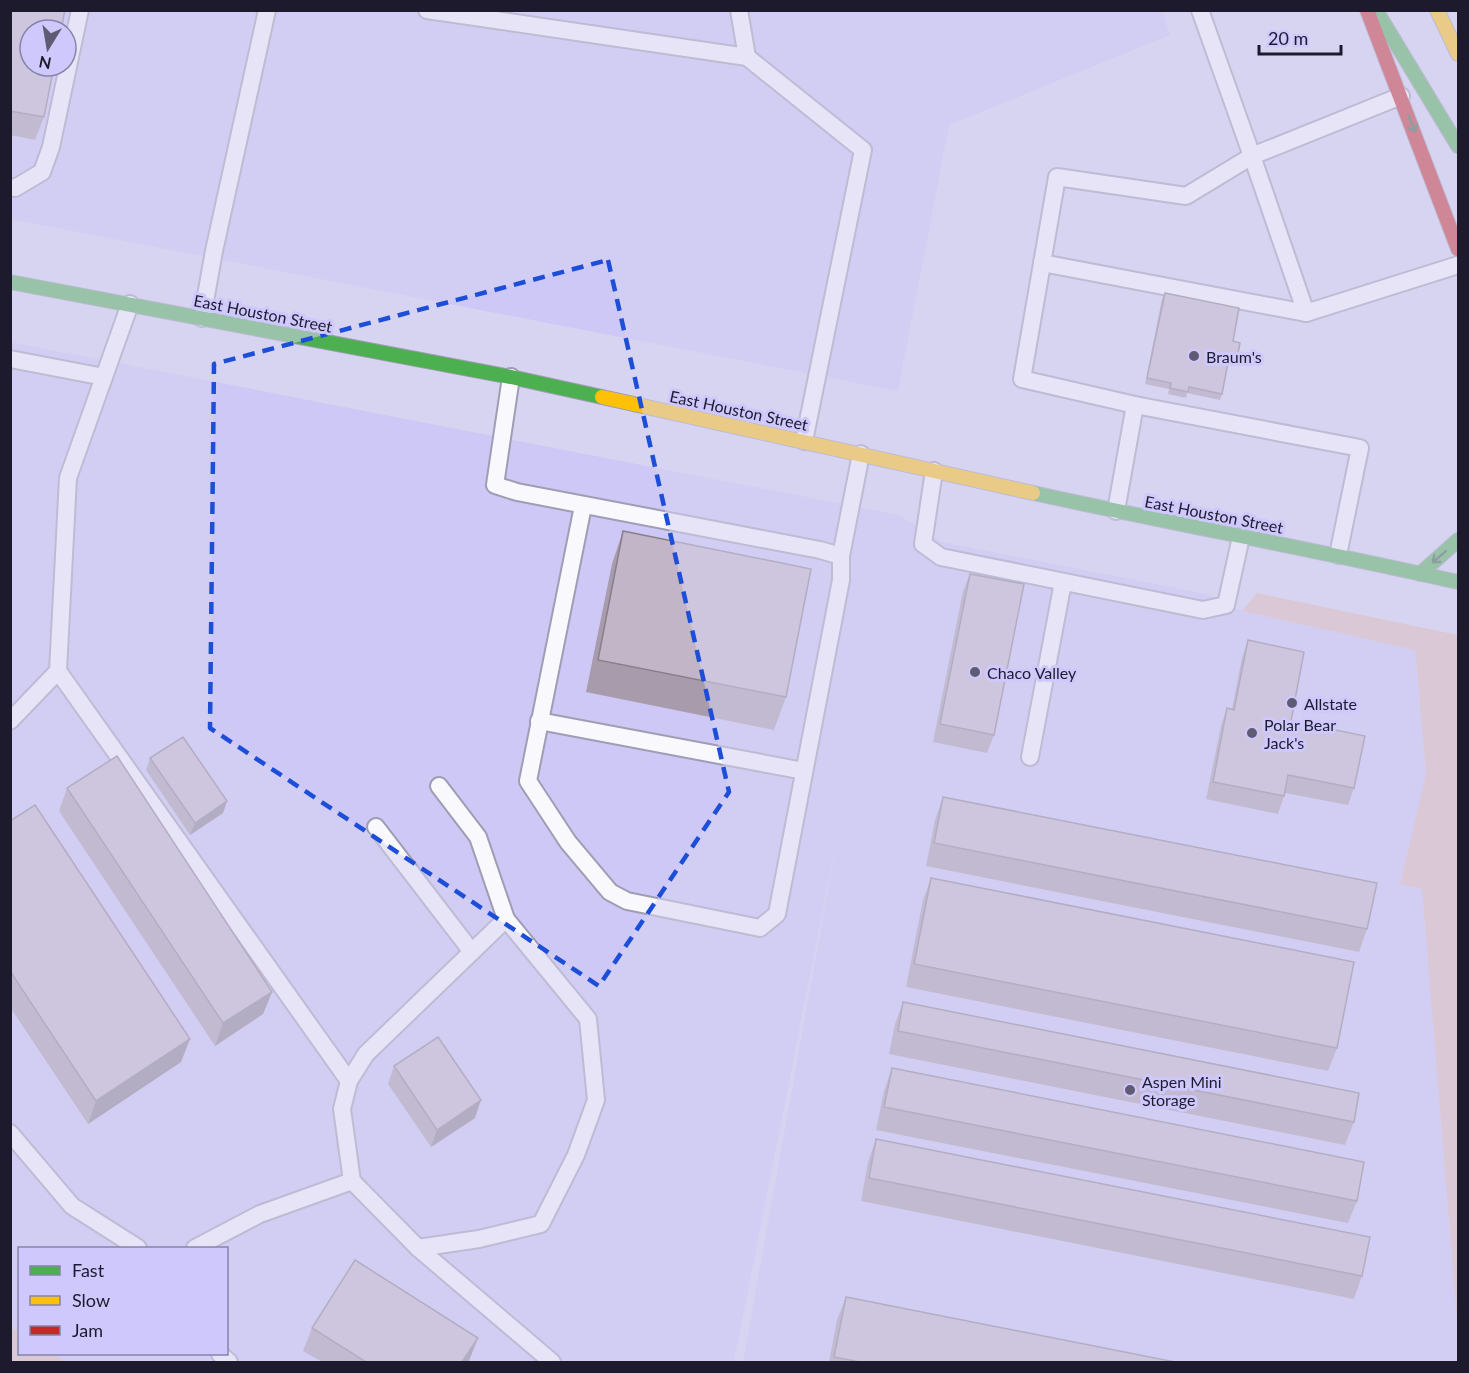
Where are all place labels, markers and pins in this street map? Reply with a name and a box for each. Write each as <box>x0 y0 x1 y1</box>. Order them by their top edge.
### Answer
place label: Braum's <box>1206 347 1262 366</box>
marker: Braum's <box>1187 349 1201 363</box>
place label: Chaco Valley <box>987 663 1077 682</box>
marker: Chaco Valley <box>968 665 982 679</box>
place label: Allstate <box>1304 694 1357 713</box>
marker: Allstate <box>1285 696 1299 710</box>
place label: Polar Bear Jack's <box>1264 715 1336 752</box>
marker: Polar Bear Jack's <box>1245 726 1259 740</box>
place label: Aspen Mini Storage <box>1142 1072 1222 1109</box>
marker: Aspen Mini Storage <box>1123 1083 1137 1097</box>

